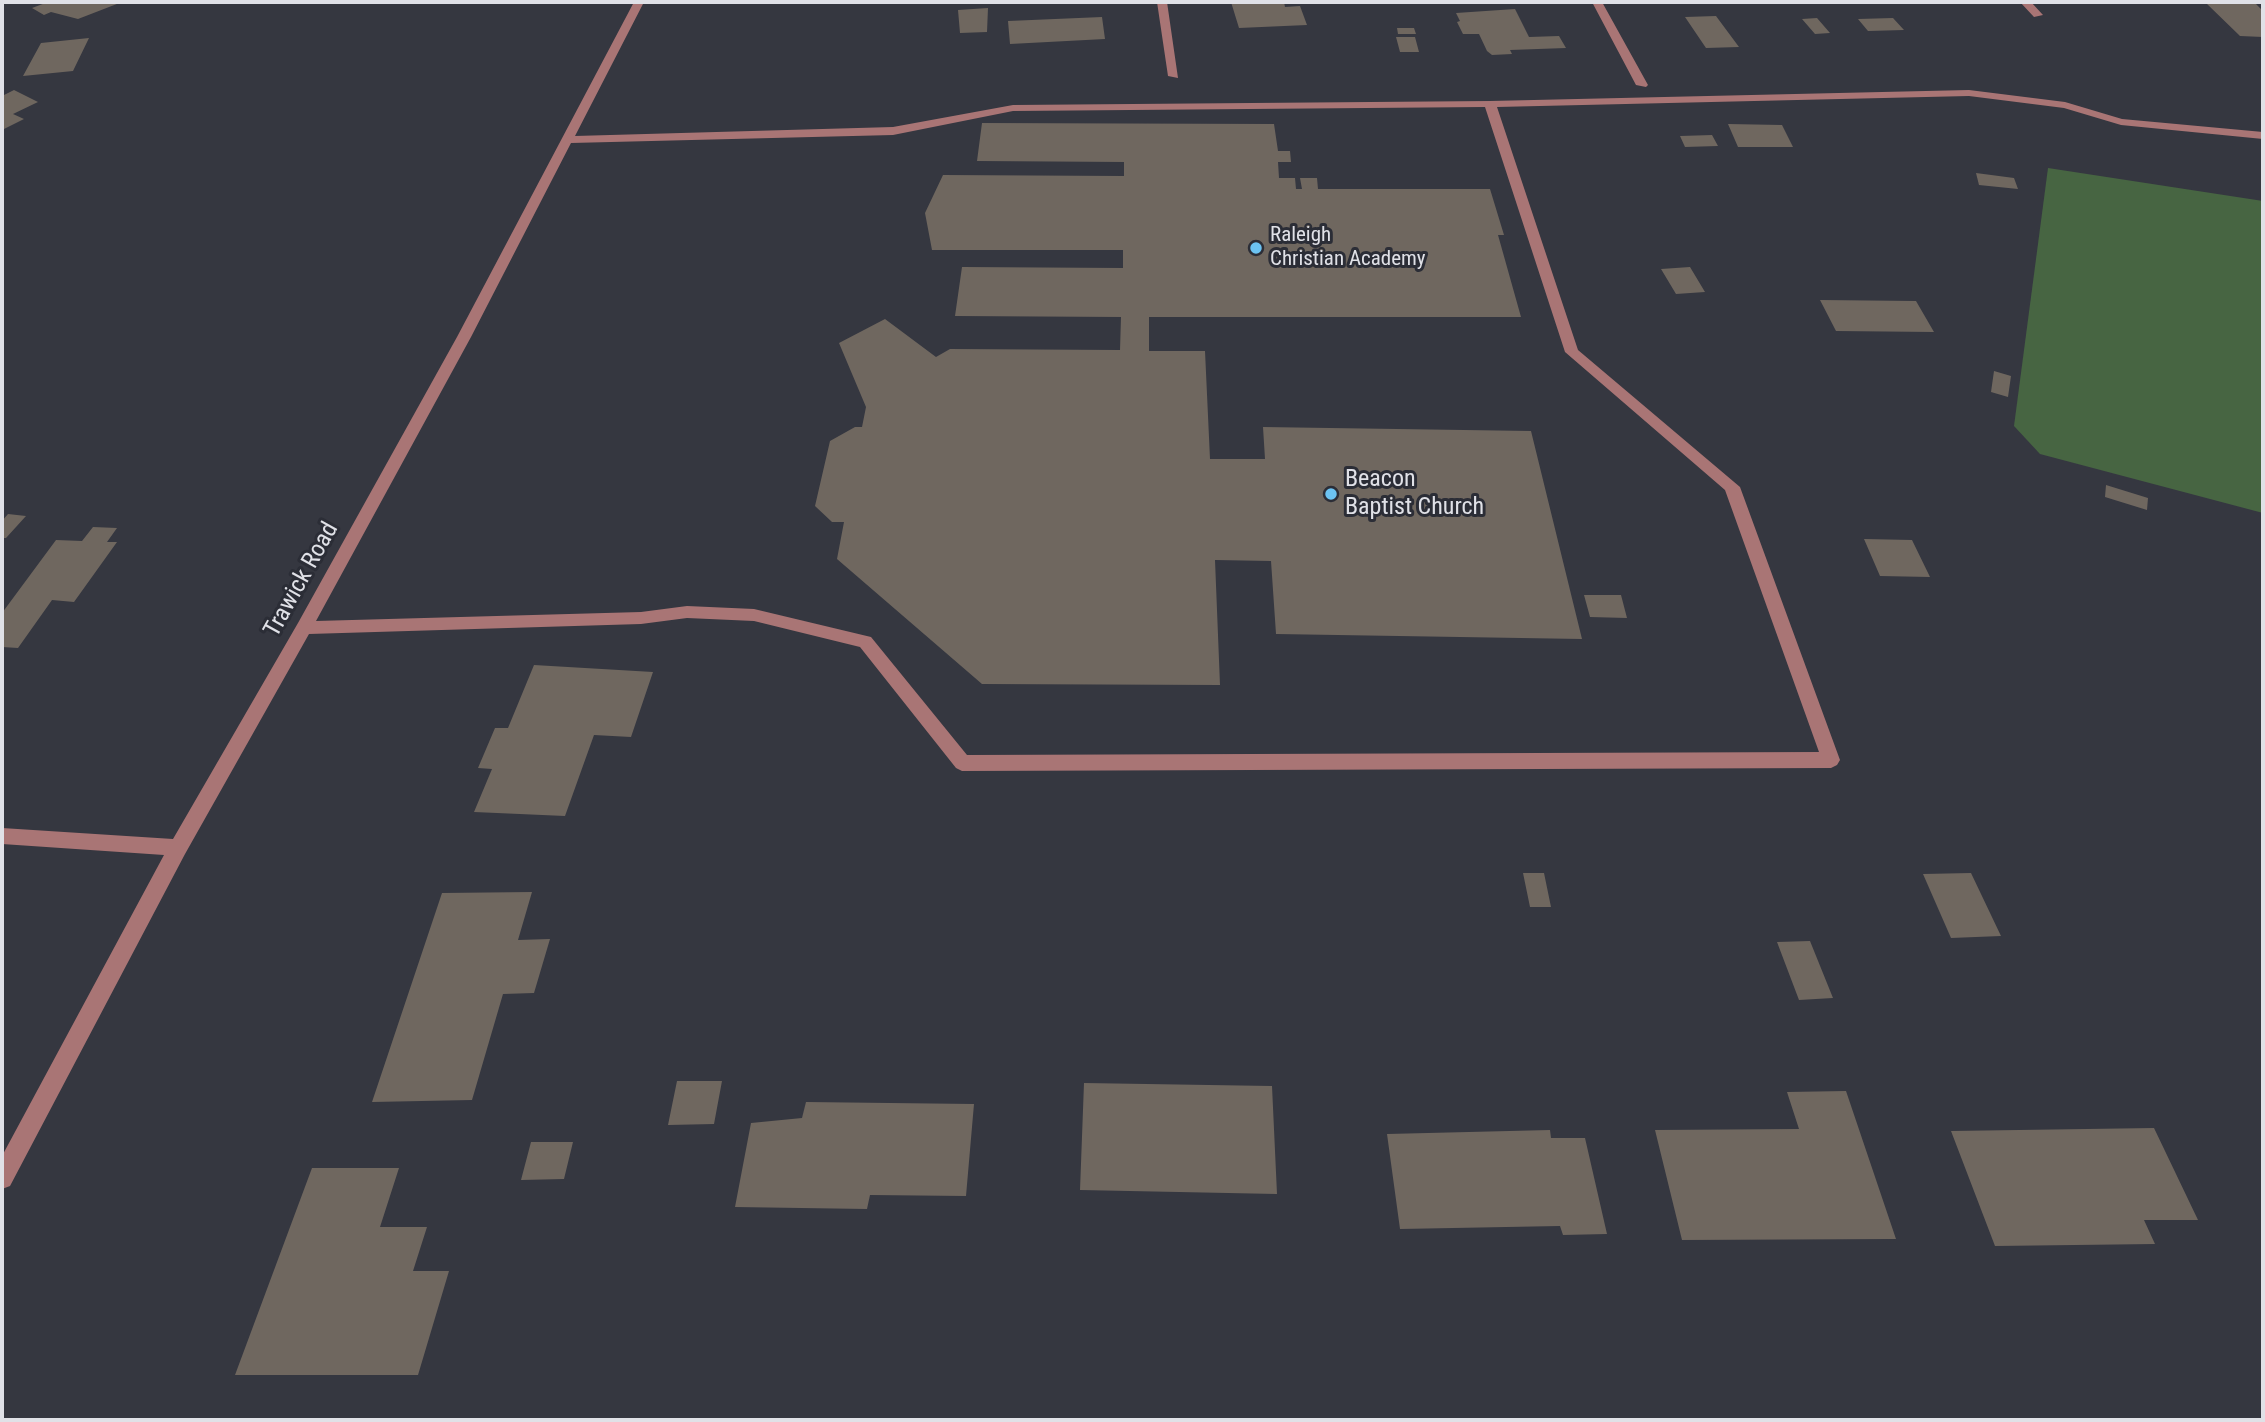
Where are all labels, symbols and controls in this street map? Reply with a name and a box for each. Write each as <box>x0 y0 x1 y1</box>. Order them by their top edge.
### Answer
place label: Raleigh Christian Academy <box>1270 223 1426 273</box>
marker: Raleigh Christian Academy <box>1248 240 1264 256</box>
place label: Beacon Baptist Church <box>1345 466 1484 522</box>
marker: Beacon Baptist Church <box>1323 486 1339 502</box>
street label: Trawick Road <box>259 518 345 642</box>

